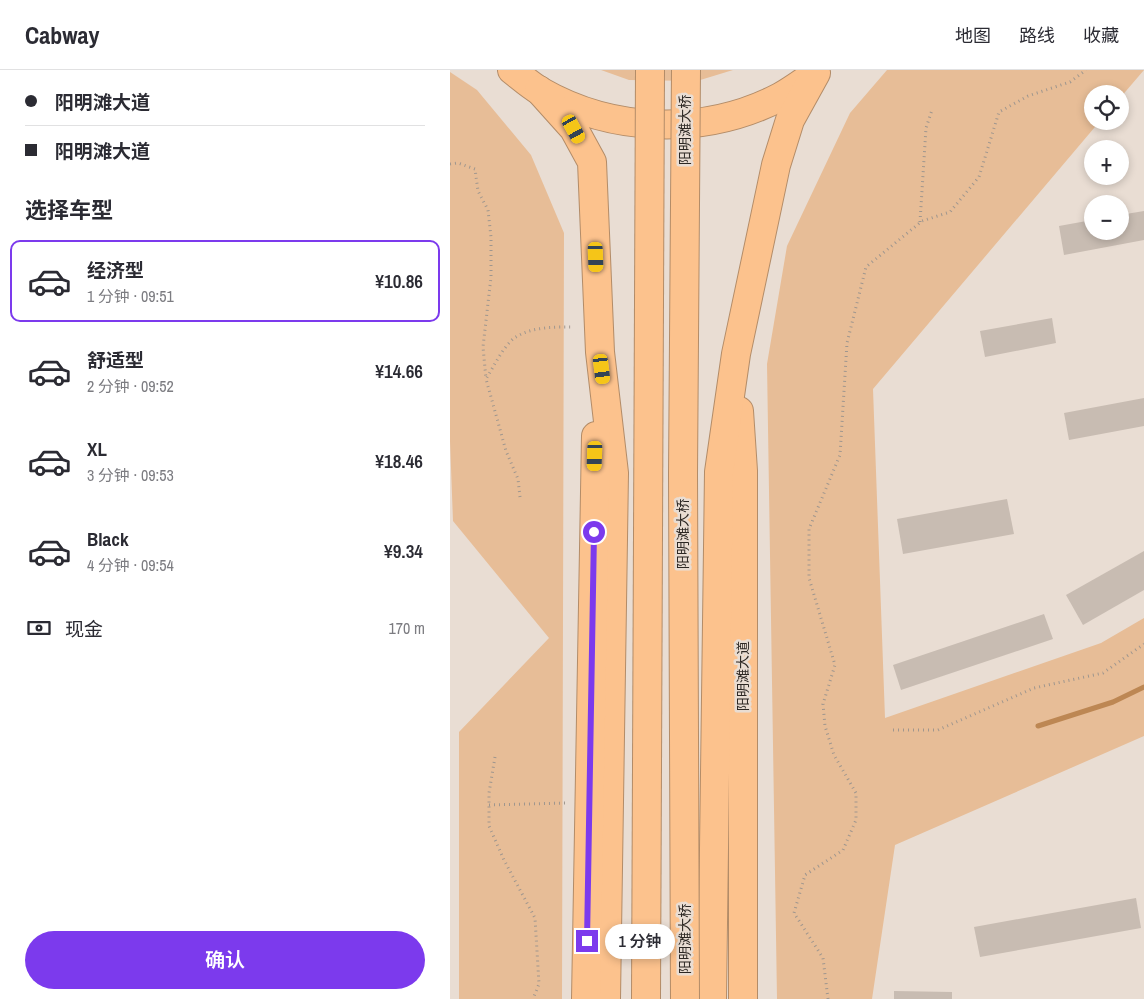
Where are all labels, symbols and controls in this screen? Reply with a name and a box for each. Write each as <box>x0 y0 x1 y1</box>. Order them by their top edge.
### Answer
text: Cabway <box>25 19 99 51</box>
text: 地图 <box>955 23 991 48</box>
text: 路线 <box>1019 23 1055 48</box>
text: 收藏 <box>1083 23 1119 48</box>
map controls <box>1084 85 1129 240</box>
button: locate <box>1084 85 1129 130</box>
text: 阳明滩大道 <box>55 89 150 115</box>
street label: 阳明滩大桥 <box>676 95 694 165</box>
car <box>560 112 587 146</box>
text: 阳明滩大道 <box>55 138 150 164</box>
button: + <box>1084 140 1129 185</box>
text: 选择车型 <box>25 195 113 225</box>
button: − <box>1084 195 1129 240</box>
car <box>587 242 604 272</box>
text: 经济型 <box>87 257 144 283</box>
icon: car <box>27 259 72 304</box>
text: ¥10.86 <box>375 268 423 294</box>
text: 1 分钟 · 09:51 <box>87 285 174 307</box>
text: 舒适型 <box>87 347 144 373</box>
icon: car <box>27 349 72 394</box>
car <box>592 353 611 385</box>
text: ¥14.66 <box>375 358 423 384</box>
text: 2 分钟 · 09:52 <box>87 375 174 397</box>
text: XL <box>87 436 107 462</box>
icon: car <box>27 439 72 484</box>
car <box>586 441 603 471</box>
text: ¥18.46 <box>375 448 423 474</box>
text: 3 分钟 · 09:53 <box>87 464 174 486</box>
street label: 阳明滩大桥 <box>674 499 692 569</box>
route start <box>583 521 605 543</box>
text: Black <box>87 526 129 552</box>
icon: car <box>27 529 72 574</box>
text: ¥9.34 <box>384 538 423 564</box>
text: 4 分钟 · 09:54 <box>87 554 174 576</box>
icon: cash <box>25 614 53 642</box>
text: 现金 <box>65 616 103 642</box>
text: 170 m <box>389 617 425 639</box>
street label: 阳明滩大道 <box>734 641 752 711</box>
street label: 阳明滩大桥 <box>676 904 694 974</box>
callout: 1 分钟 <box>604 924 674 958</box>
route end <box>576 930 598 952</box>
text: 1 分钟 <box>619 930 661 952</box>
button: 确认 <box>25 931 425 989</box>

